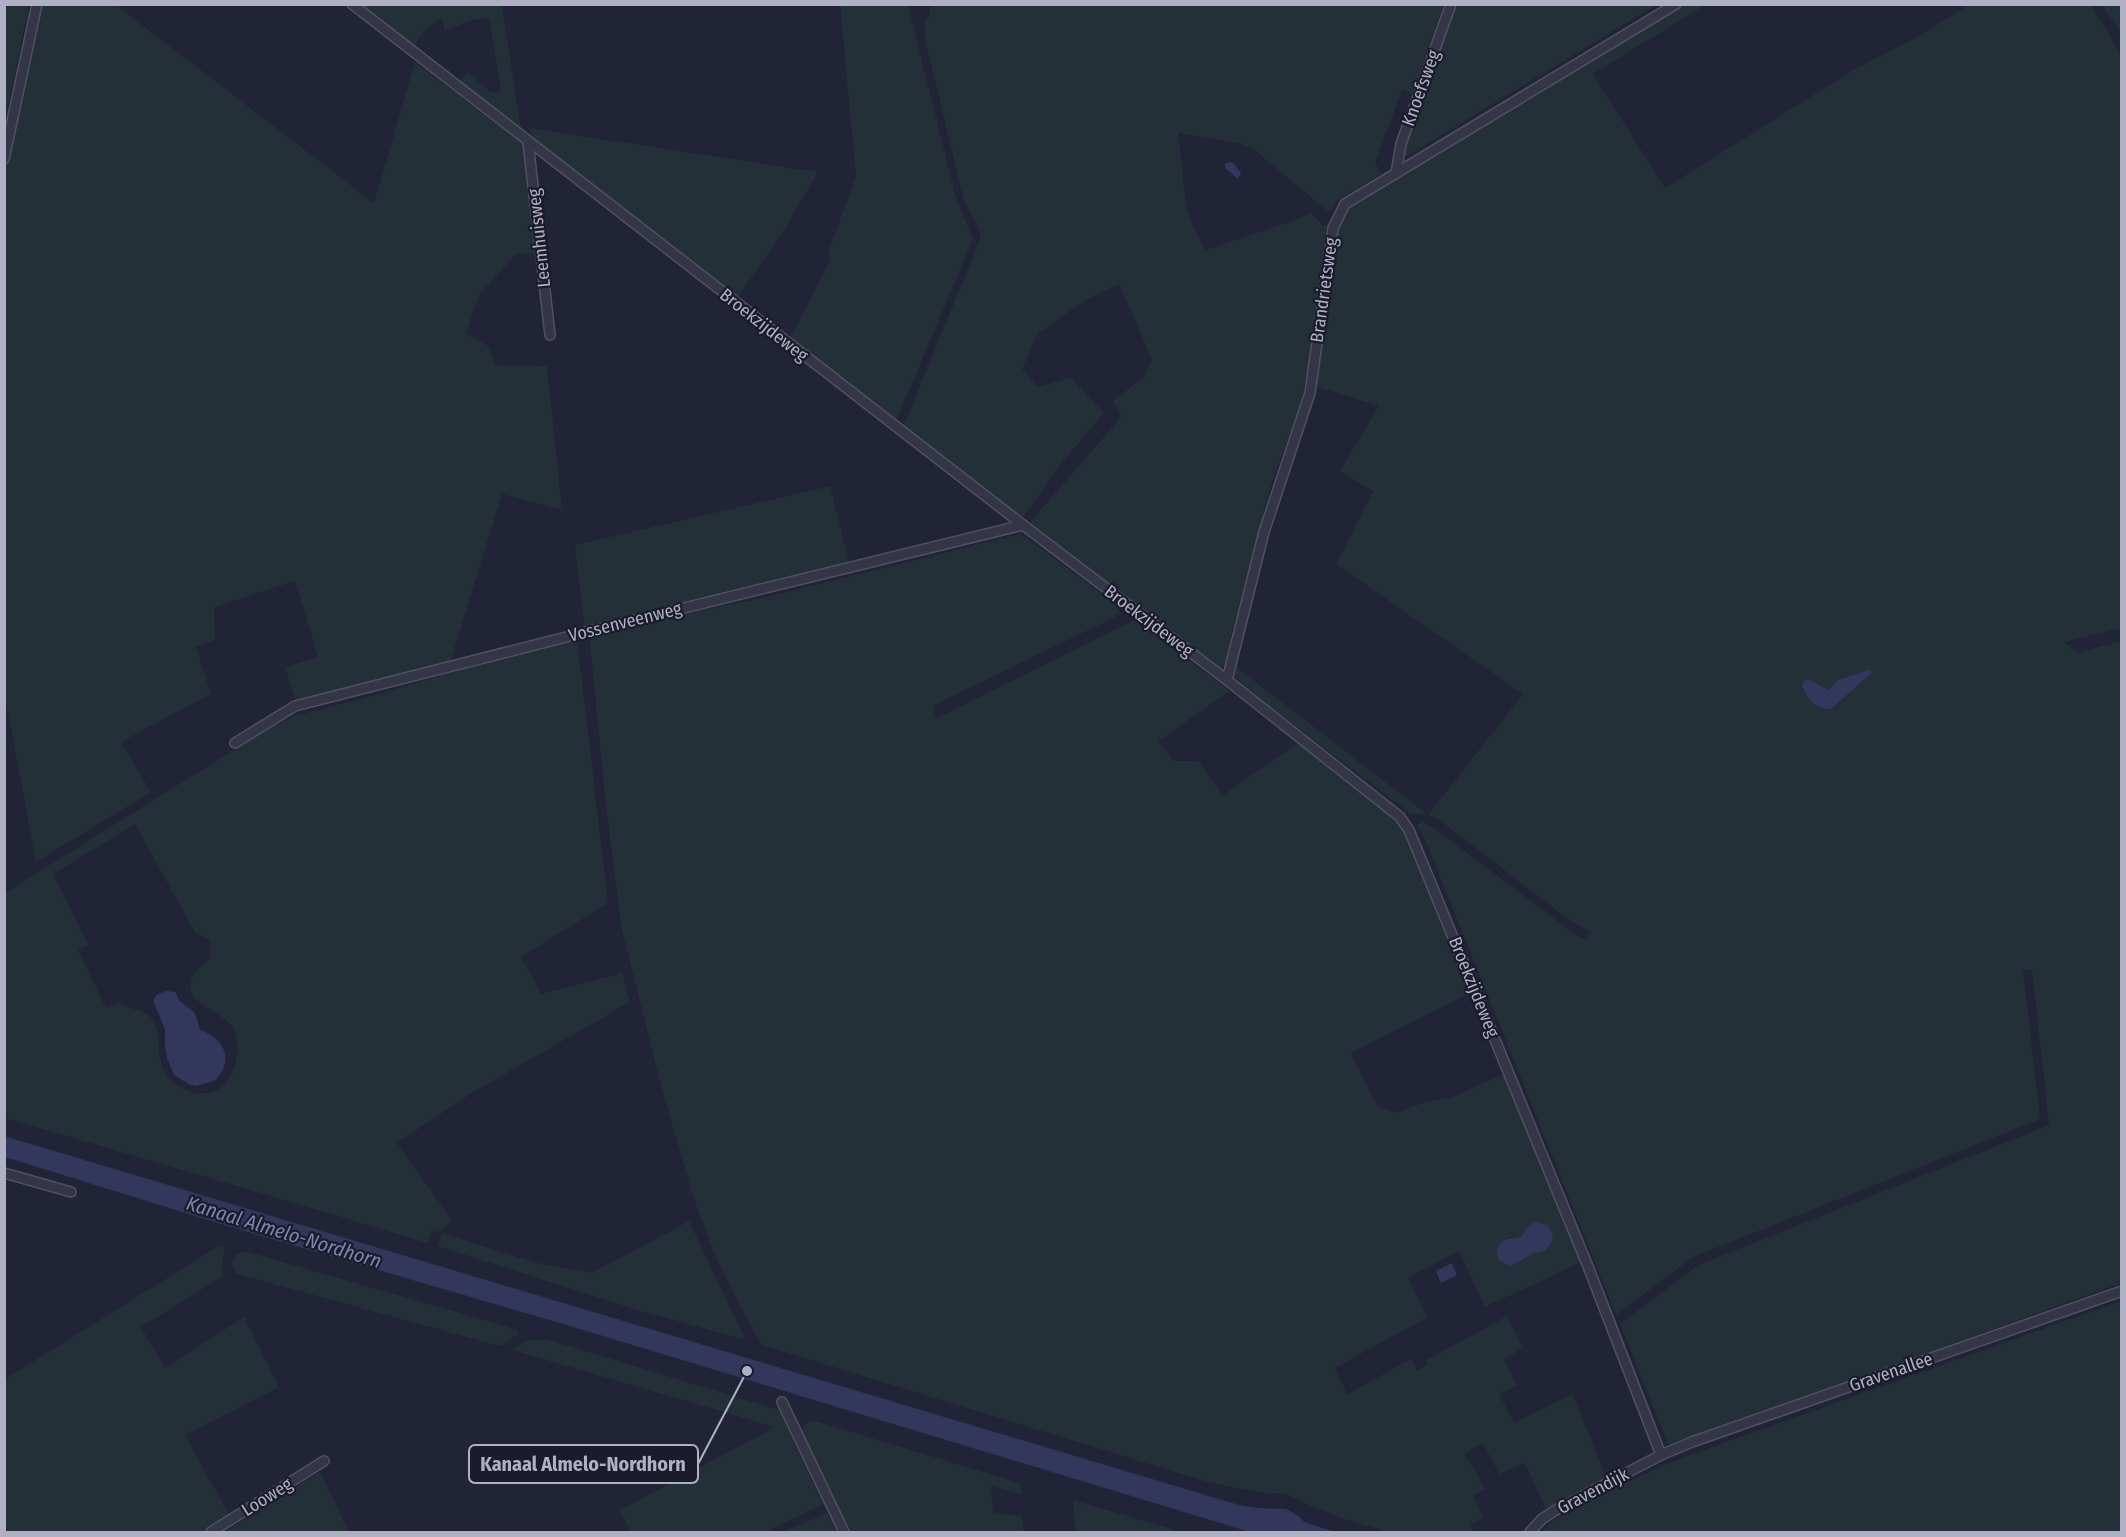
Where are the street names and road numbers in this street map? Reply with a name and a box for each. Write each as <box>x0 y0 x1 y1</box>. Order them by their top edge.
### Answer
street label: Knoefsweg <box>1397 46 1445 129</box>
street label: Leemhuisweg <box>523 187 555 289</box>
street label: Brandrietsweg <box>1306 236 1342 344</box>
street label: Broekzijdeweg <box>715 284 813 367</box>
street label: Broekzijdeweg <box>1100 580 1198 662</box>
street label: Vossenveenweg <box>566 597 684 647</box>
street label: Broekzijdeweg <box>1444 934 1504 1041</box>
street label: Gravenallee <box>1846 1347 1936 1397</box>
street label: Gravendijk <box>1553 1463 1633 1519</box>
street label: Looweg <box>238 1473 297 1521</box>

